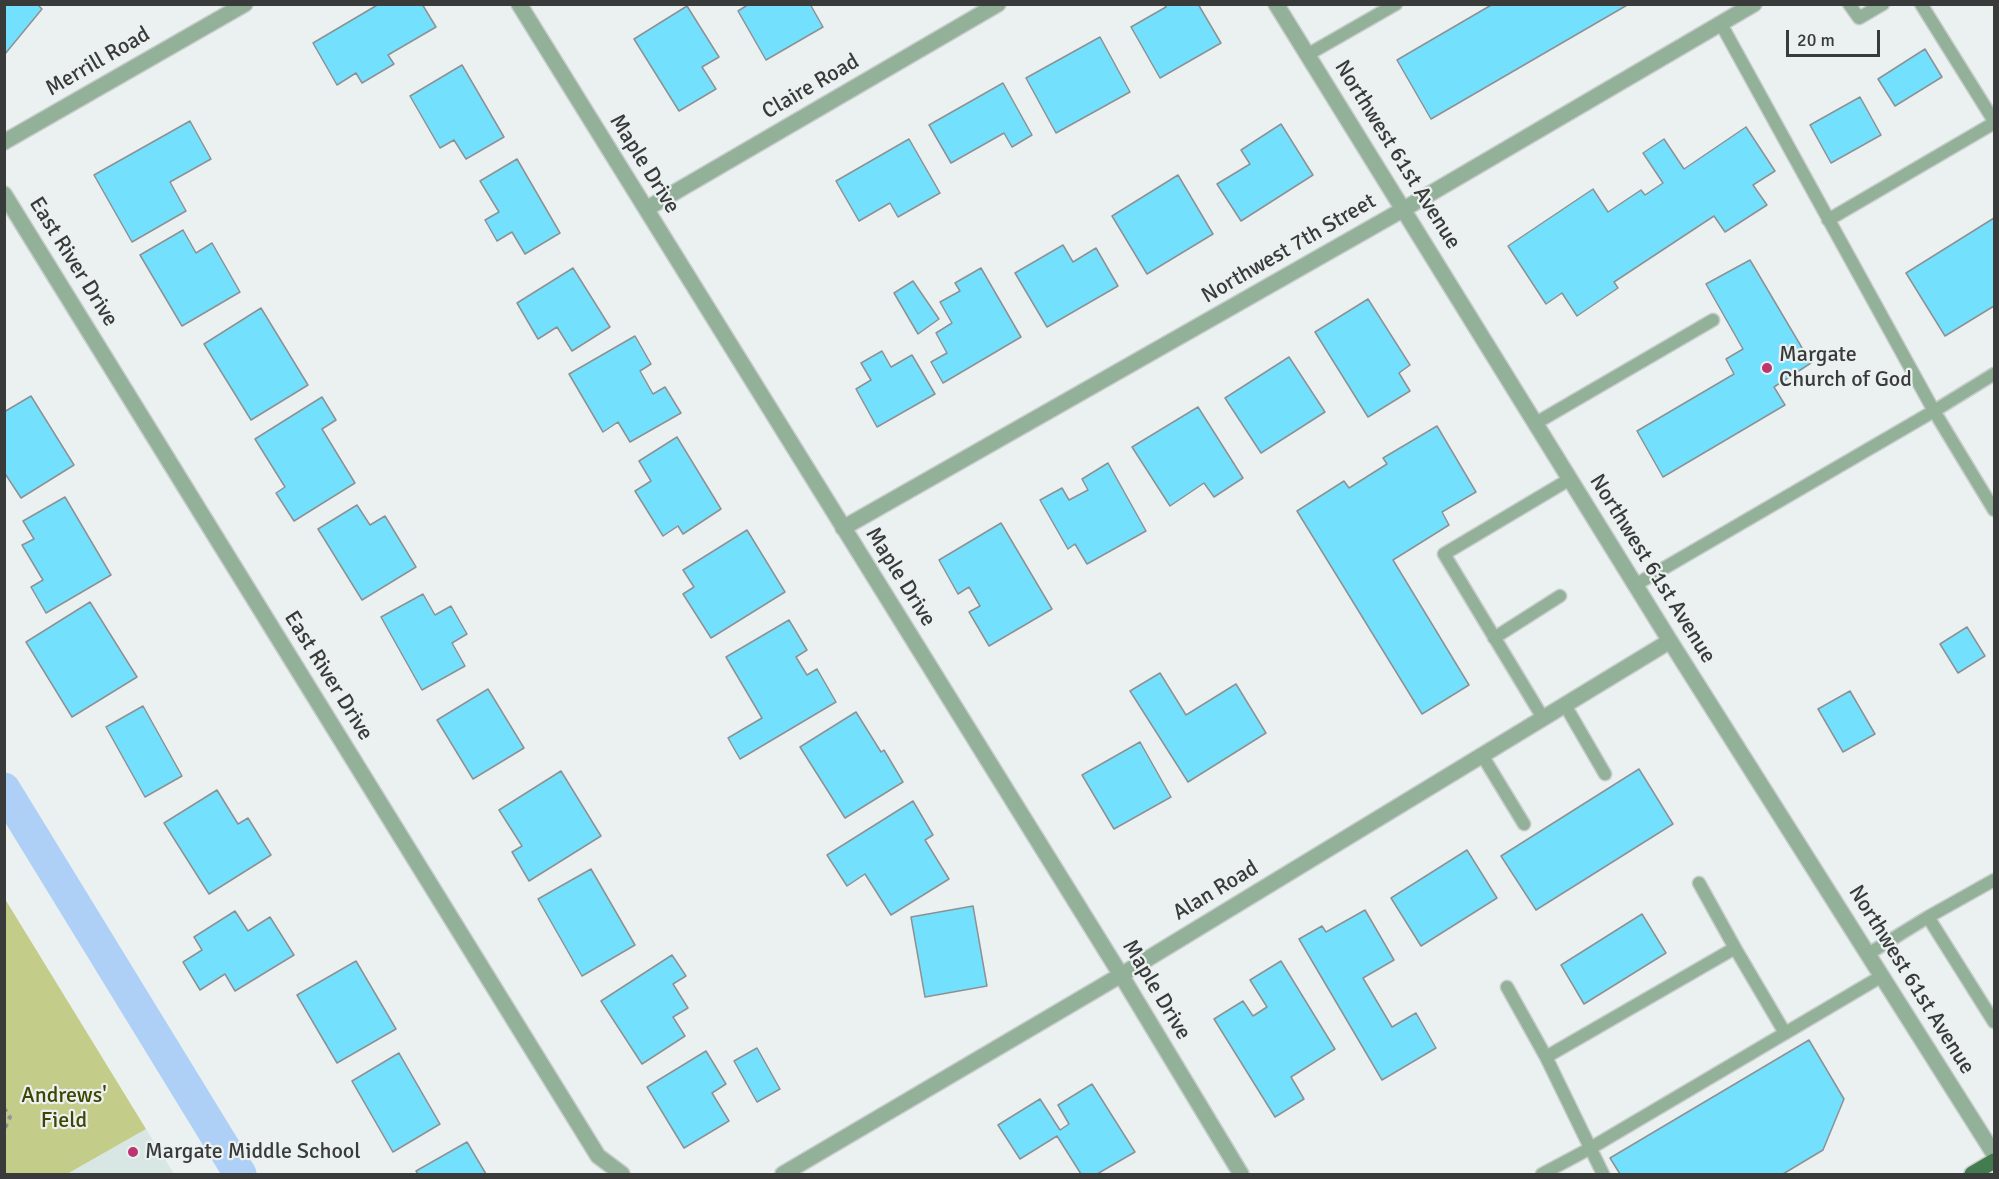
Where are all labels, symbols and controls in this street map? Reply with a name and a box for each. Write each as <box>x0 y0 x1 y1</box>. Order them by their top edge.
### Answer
scale bar <box>1789 18 1884 56</box>
street label: Merrill Road <box>41 22 155 102</box>
text: 20 m <box>1797 29 1835 51</box>
street label: Claire Road <box>758 49 864 125</box>
street label: Northwest 61st Avenue <box>1328 56 1466 254</box>
street label: Maple Drive <box>603 110 685 218</box>
street label: Northwest 7th Street <box>1197 188 1381 310</box>
street label: East River Drive <box>23 192 123 332</box>
place label: Margate Church of God <box>1779 342 1912 394</box>
marker: Margate Church of God <box>1760 361 1774 375</box>
street label: Northwest 61st Avenue <box>1583 470 1721 668</box>
street label: Maple Drive <box>859 523 941 631</box>
street label: East River Drive <box>278 606 378 746</box>
street label: Alan Road <box>1169 855 1263 927</box>
street label: Northwest 61st Avenue <box>1842 881 1980 1079</box>
street label: Maple Drive <box>1116 935 1196 1045</box>
park label: Andrews' Field <box>21 1083 107 1134</box>
place label: Margate Middle School <box>145 1139 361 1165</box>
marker: Margate Middle School <box>126 1145 140 1159</box>

